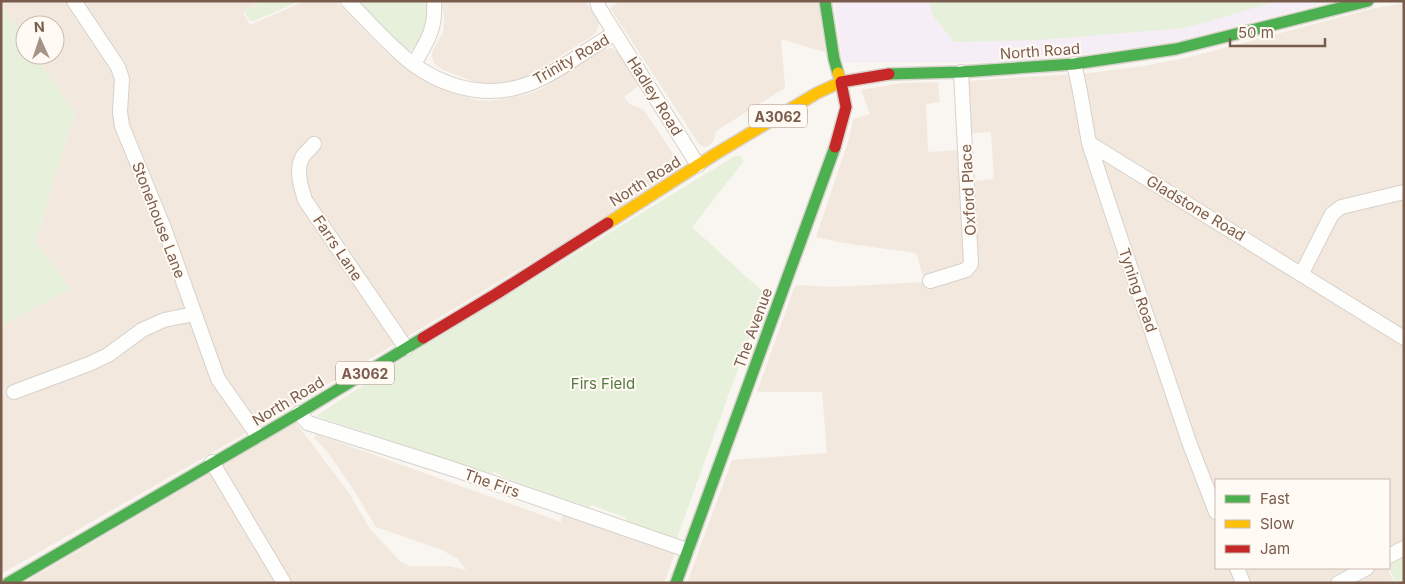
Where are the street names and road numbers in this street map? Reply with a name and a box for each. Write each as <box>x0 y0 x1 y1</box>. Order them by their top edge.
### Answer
street label: Trinity Road <box>529 30 613 88</box>
street label: North Road <box>999 39 1081 63</box>
street label: Hadley Road <box>623 53 687 139</box>
road number: A3062 <box>749 104 807 128</box>
street label: Oxford Place <box>956 144 980 236</box>
street label: North Road <box>606 152 684 210</box>
street label: Stonehouse Lane <box>128 159 190 281</box>
street label: Gladstone Road <box>1143 171 1249 245</box>
street label: Farrs Lane <box>309 212 367 284</box>
street label: Tyning Road <box>1115 245 1161 335</box>
street label: The Avenue <box>730 285 776 371</box>
road number: A3062 <box>336 362 394 384</box>
street label: North Road <box>249 372 327 430</box>
street label: The Firs <box>462 465 522 501</box>

